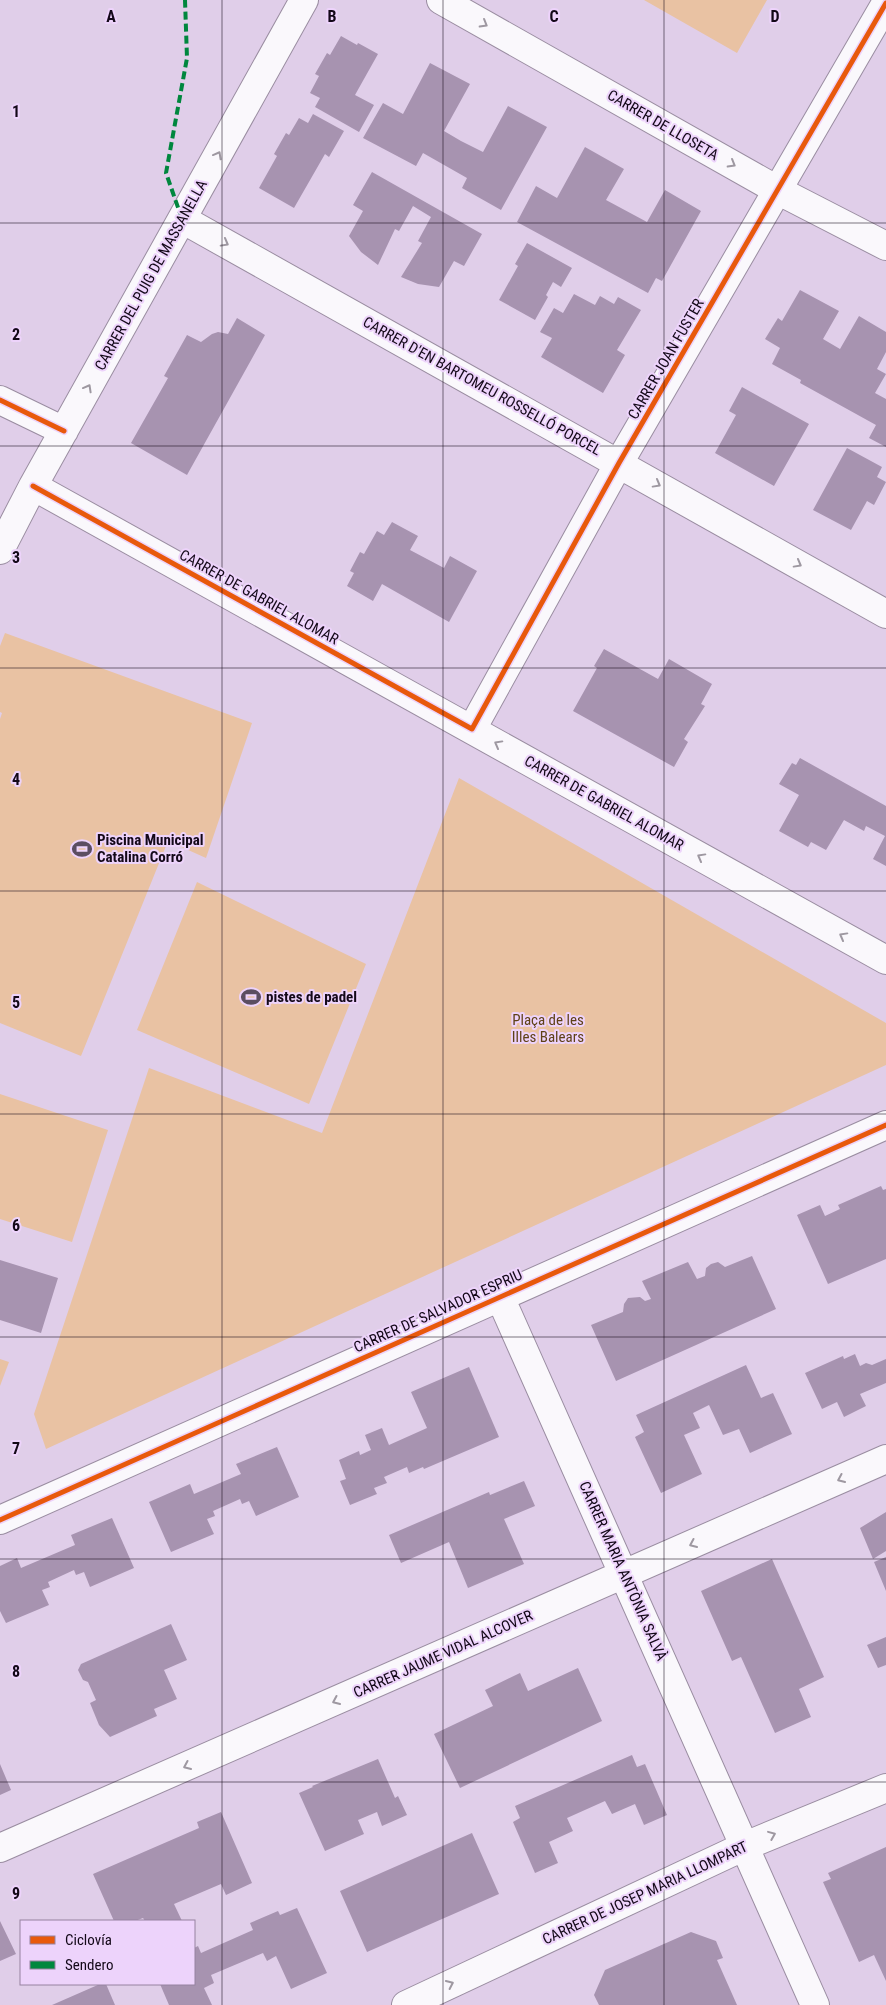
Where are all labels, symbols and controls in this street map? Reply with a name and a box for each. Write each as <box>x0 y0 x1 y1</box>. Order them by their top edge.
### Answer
text: A <box>106 7 116 26</box>
text: B <box>328 7 337 26</box>
text: C <box>549 7 559 26</box>
text: D <box>770 7 780 26</box>
one-way arrow <box>478 18 487 28</box>
street label: CARRER DE LLOSETA <box>604 86 722 164</box>
text: 1 <box>12 102 20 121</box>
one-way arrow <box>212 151 222 160</box>
one-way arrow <box>726 158 735 168</box>
street label: CARRER DEL PUIG DE MASSANELLA <box>91 176 211 373</box>
one-way arrow <box>219 236 228 246</box>
street label: CARRER JOAN FUSTER <box>624 296 708 422</box>
street label: CARRER D'EN BARTOMEU ROSSELLÓ PORCEL <box>360 313 604 459</box>
text: 2 <box>12 325 20 344</box>
one-way arrow <box>81 385 91 394</box>
one-way arrow <box>651 478 660 488</box>
street label: CARRER DE GABRIEL ALOMAR <box>176 546 342 648</box>
text: 3 <box>12 548 20 567</box>
one-way arrow <box>793 558 802 568</box>
one-way arrow <box>495 740 504 750</box>
street label: CARRER DE GABRIEL ALOMAR <box>521 752 687 854</box>
text: 4 <box>12 770 20 789</box>
place label: Piscina Municipal Catalina Corró <box>97 831 204 866</box>
sports icon: Piscina Municipal Catalina Corró <box>71 838 93 860</box>
one-way arrow <box>698 853 707 863</box>
one-way arrow <box>840 932 849 942</box>
sports icon: pistes de padel <box>240 986 262 1008</box>
place label: pistes de padel <box>266 988 357 1006</box>
text: 5 <box>12 993 20 1012</box>
park label: Plaça de les Illes Balears <box>512 1011 584 1046</box>
text: 6 <box>12 1216 20 1235</box>
street label: CARRER DE SALVADOR ESPRIU <box>351 1266 525 1356</box>
text: 7 <box>12 1439 20 1458</box>
one-way arrow <box>837 1472 846 1483</box>
street label: CARRER MARIA ANTÒNIA SALVÀ <box>575 1479 671 1664</box>
one-way arrow <box>689 1537 698 1548</box>
street label: CARRER JAUME VIDAL ALCOVER <box>350 1606 536 1702</box>
text: 8 <box>12 1662 20 1681</box>
one-way arrow <box>332 1694 341 1705</box>
one-way arrow <box>183 1760 192 1771</box>
one-way arrow <box>767 1830 776 1841</box>
street label: CARRER DE JOSEP MARIA LLOMPART <box>540 1837 750 1948</box>
text: 9 <box>12 1884 20 1903</box>
legend <box>20 1920 195 1985</box>
text: Ciclovía <box>65 1931 112 1949</box>
text: Sendero <box>65 1956 114 1974</box>
one-way arrow <box>445 1980 454 1991</box>

